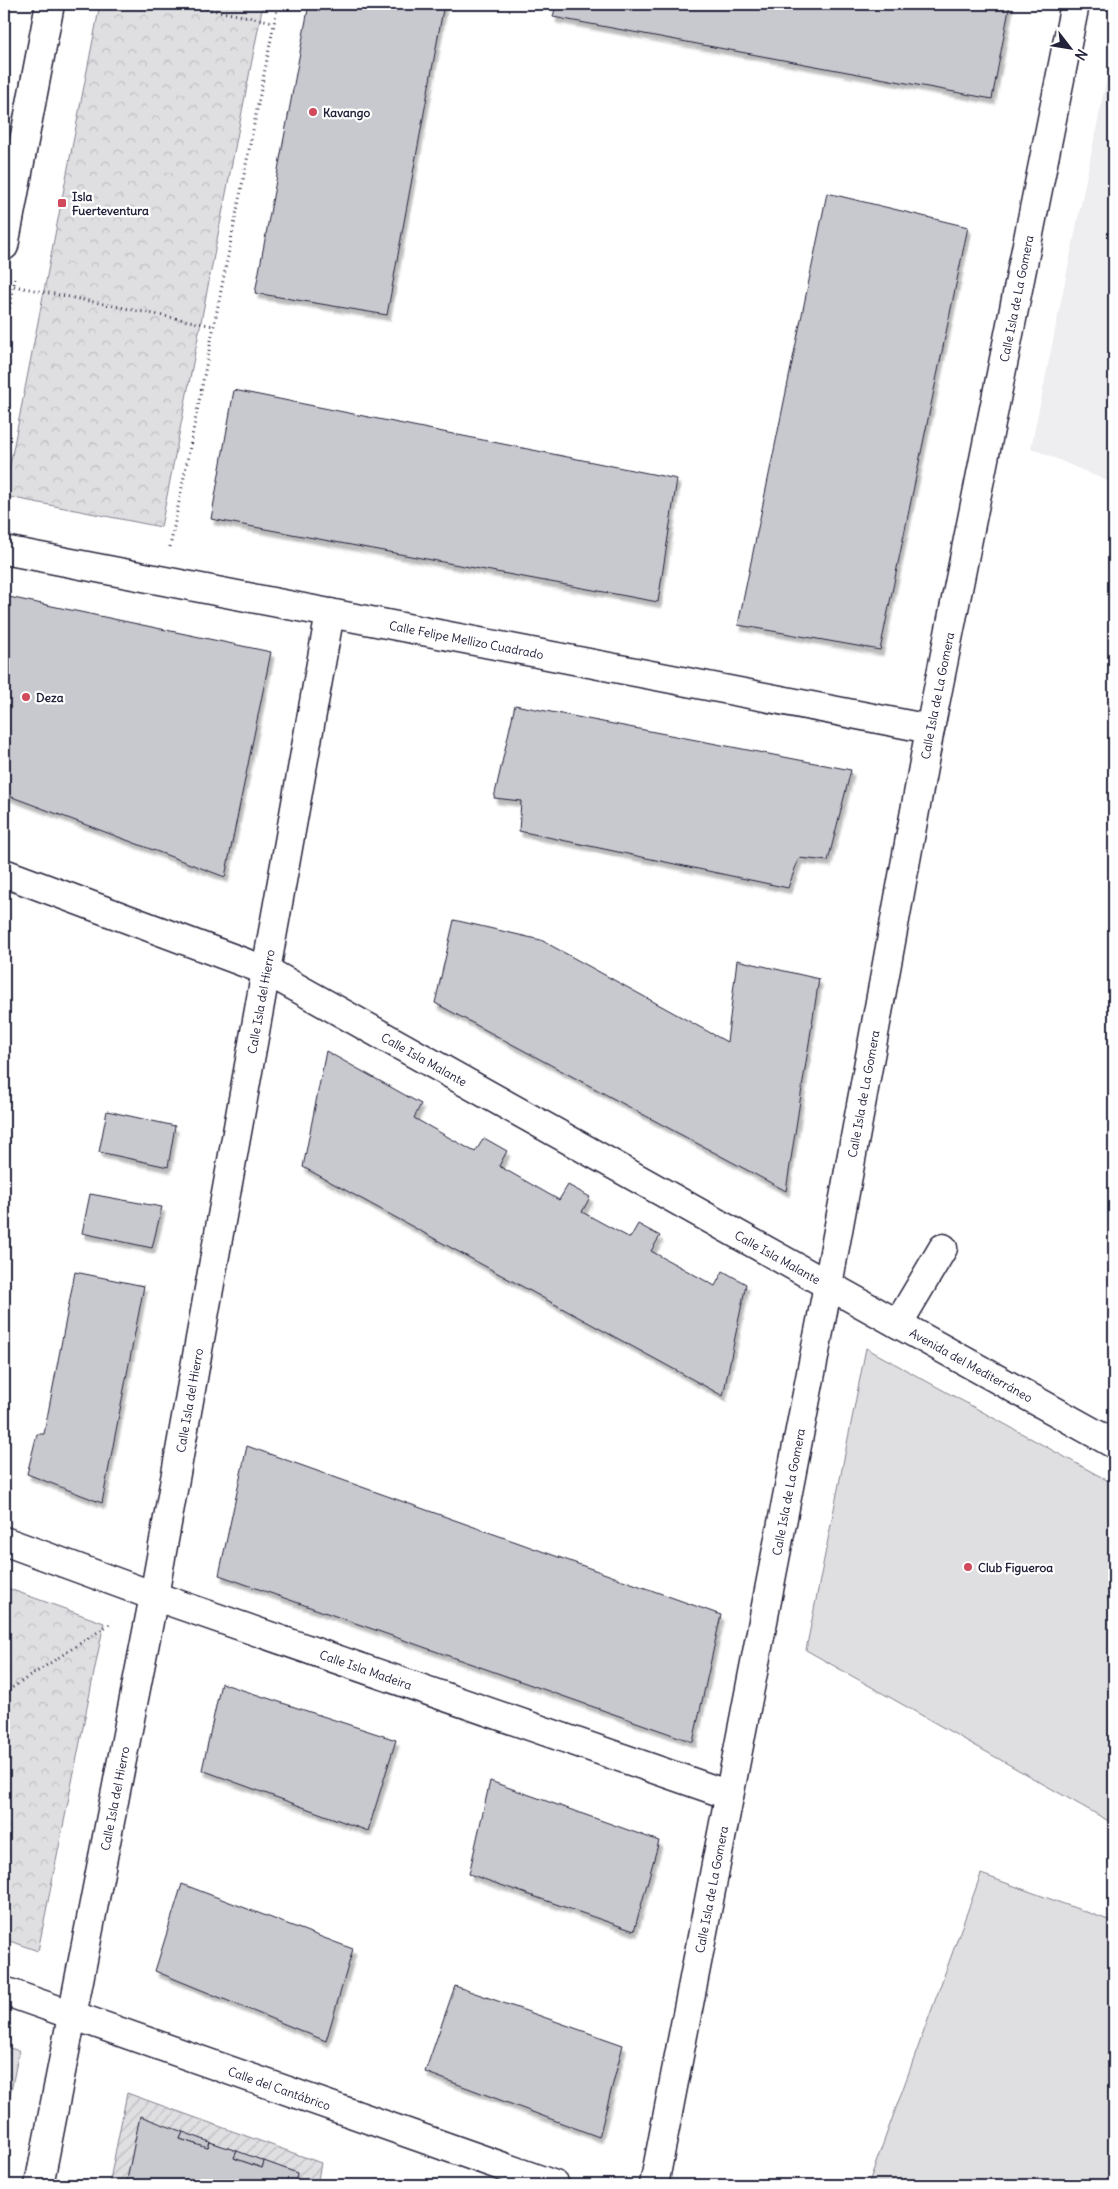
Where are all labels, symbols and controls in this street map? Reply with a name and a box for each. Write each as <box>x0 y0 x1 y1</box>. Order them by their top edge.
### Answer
north arrow <box>1046 22 1096 72</box>
text: N <box>1071 46 1091 63</box>
place label: Kavango <box>323 105 370 121</box>
marker: Kavango <box>307 106 319 118</box>
place label: Isla Fuerteventura <box>72 189 149 218</box>
marker: Isla Fuerteventura <box>56 197 68 209</box>
street label: Calle Isla de La Gomera <box>996 234 1036 363</box>
street label: Calle Felipe Mellizo Cuadrado <box>388 617 545 662</box>
street label: Calle Isla de La Gomera <box>917 631 957 760</box>
place label: Deza <box>36 690 64 705</box>
marker: Deza <box>20 691 32 703</box>
street label: Calle Isla del Hierro <box>244 948 277 1055</box>
street label: Calle Isla Malante <box>379 1029 470 1089</box>
street label: Calle Isla de La Gomera <box>844 1029 882 1159</box>
street label: Calle Isla Malante <box>732 1227 823 1287</box>
street label: Avenida del Mediterráneo <box>907 1325 1036 1405</box>
street label: Calle Isla del Hierro <box>172 1347 206 1454</box>
street label: Calle Isla de La Gomera <box>768 1427 808 1557</box>
place label: Club Figueroa <box>978 1560 1053 1576</box>
marker: Club Figueroa <box>962 1561 974 1573</box>
street label: Calle Isla Madeira <box>318 1646 414 1692</box>
street label: Calle Isla del Hierro <box>97 1745 132 1852</box>
street label: Calle Isla de La Gomera <box>692 1825 731 1954</box>
street label: Calle del Cantábrico <box>226 2063 333 2113</box>

